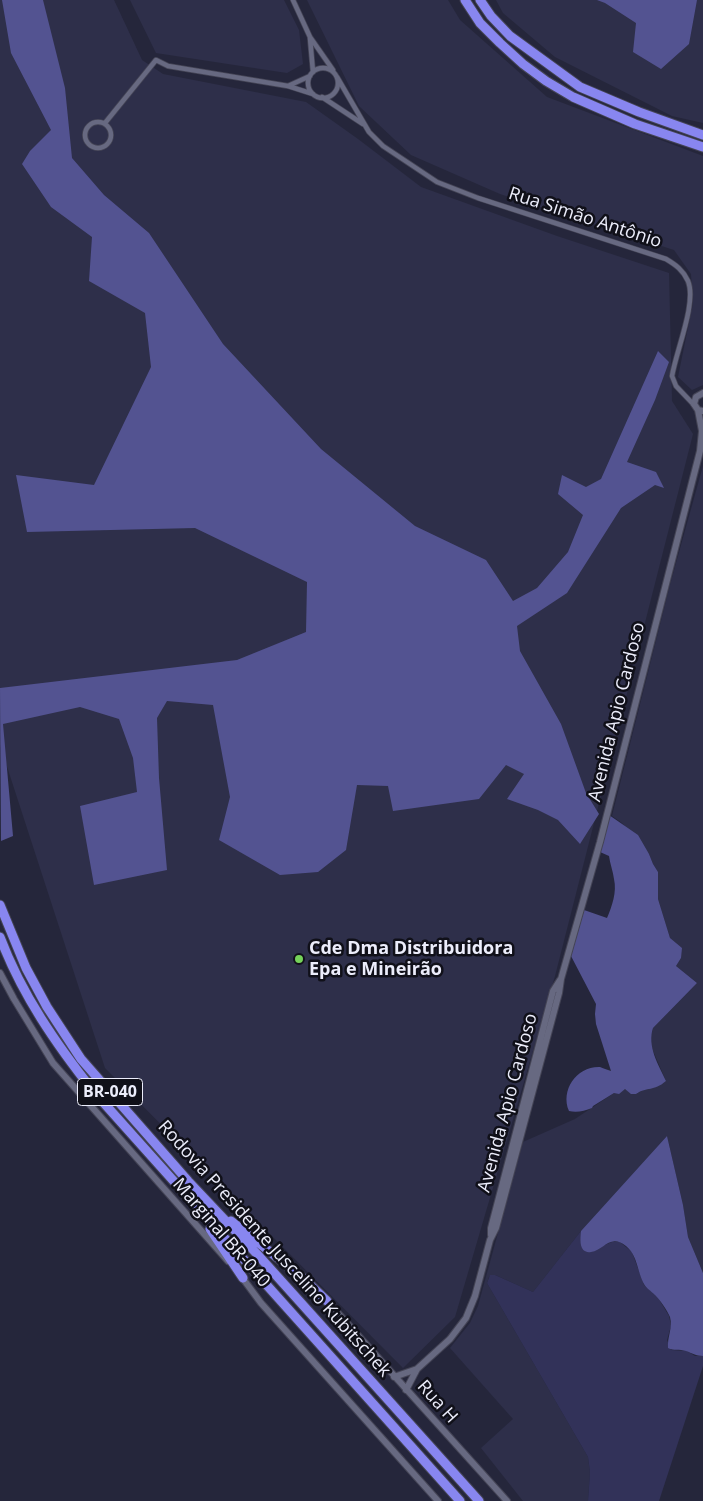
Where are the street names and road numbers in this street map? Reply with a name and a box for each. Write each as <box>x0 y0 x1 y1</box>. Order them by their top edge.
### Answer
street label: Rua Simão Antônio <box>506 183 664 253</box>
street label: Avenida Apio Cardoso <box>584 620 650 804</box>
street label: Avenida Apio Cardoso <box>474 1011 542 1195</box>
road number: BR-040 <box>78 1078 142 1106</box>
street label: Rodovia Presidente Juscelino Kubitschek <box>153 1116 395 1382</box>
street label: Marginal BR-040 <box>168 1174 274 1292</box>
street label: Rua H <box>412 1376 462 1428</box>

